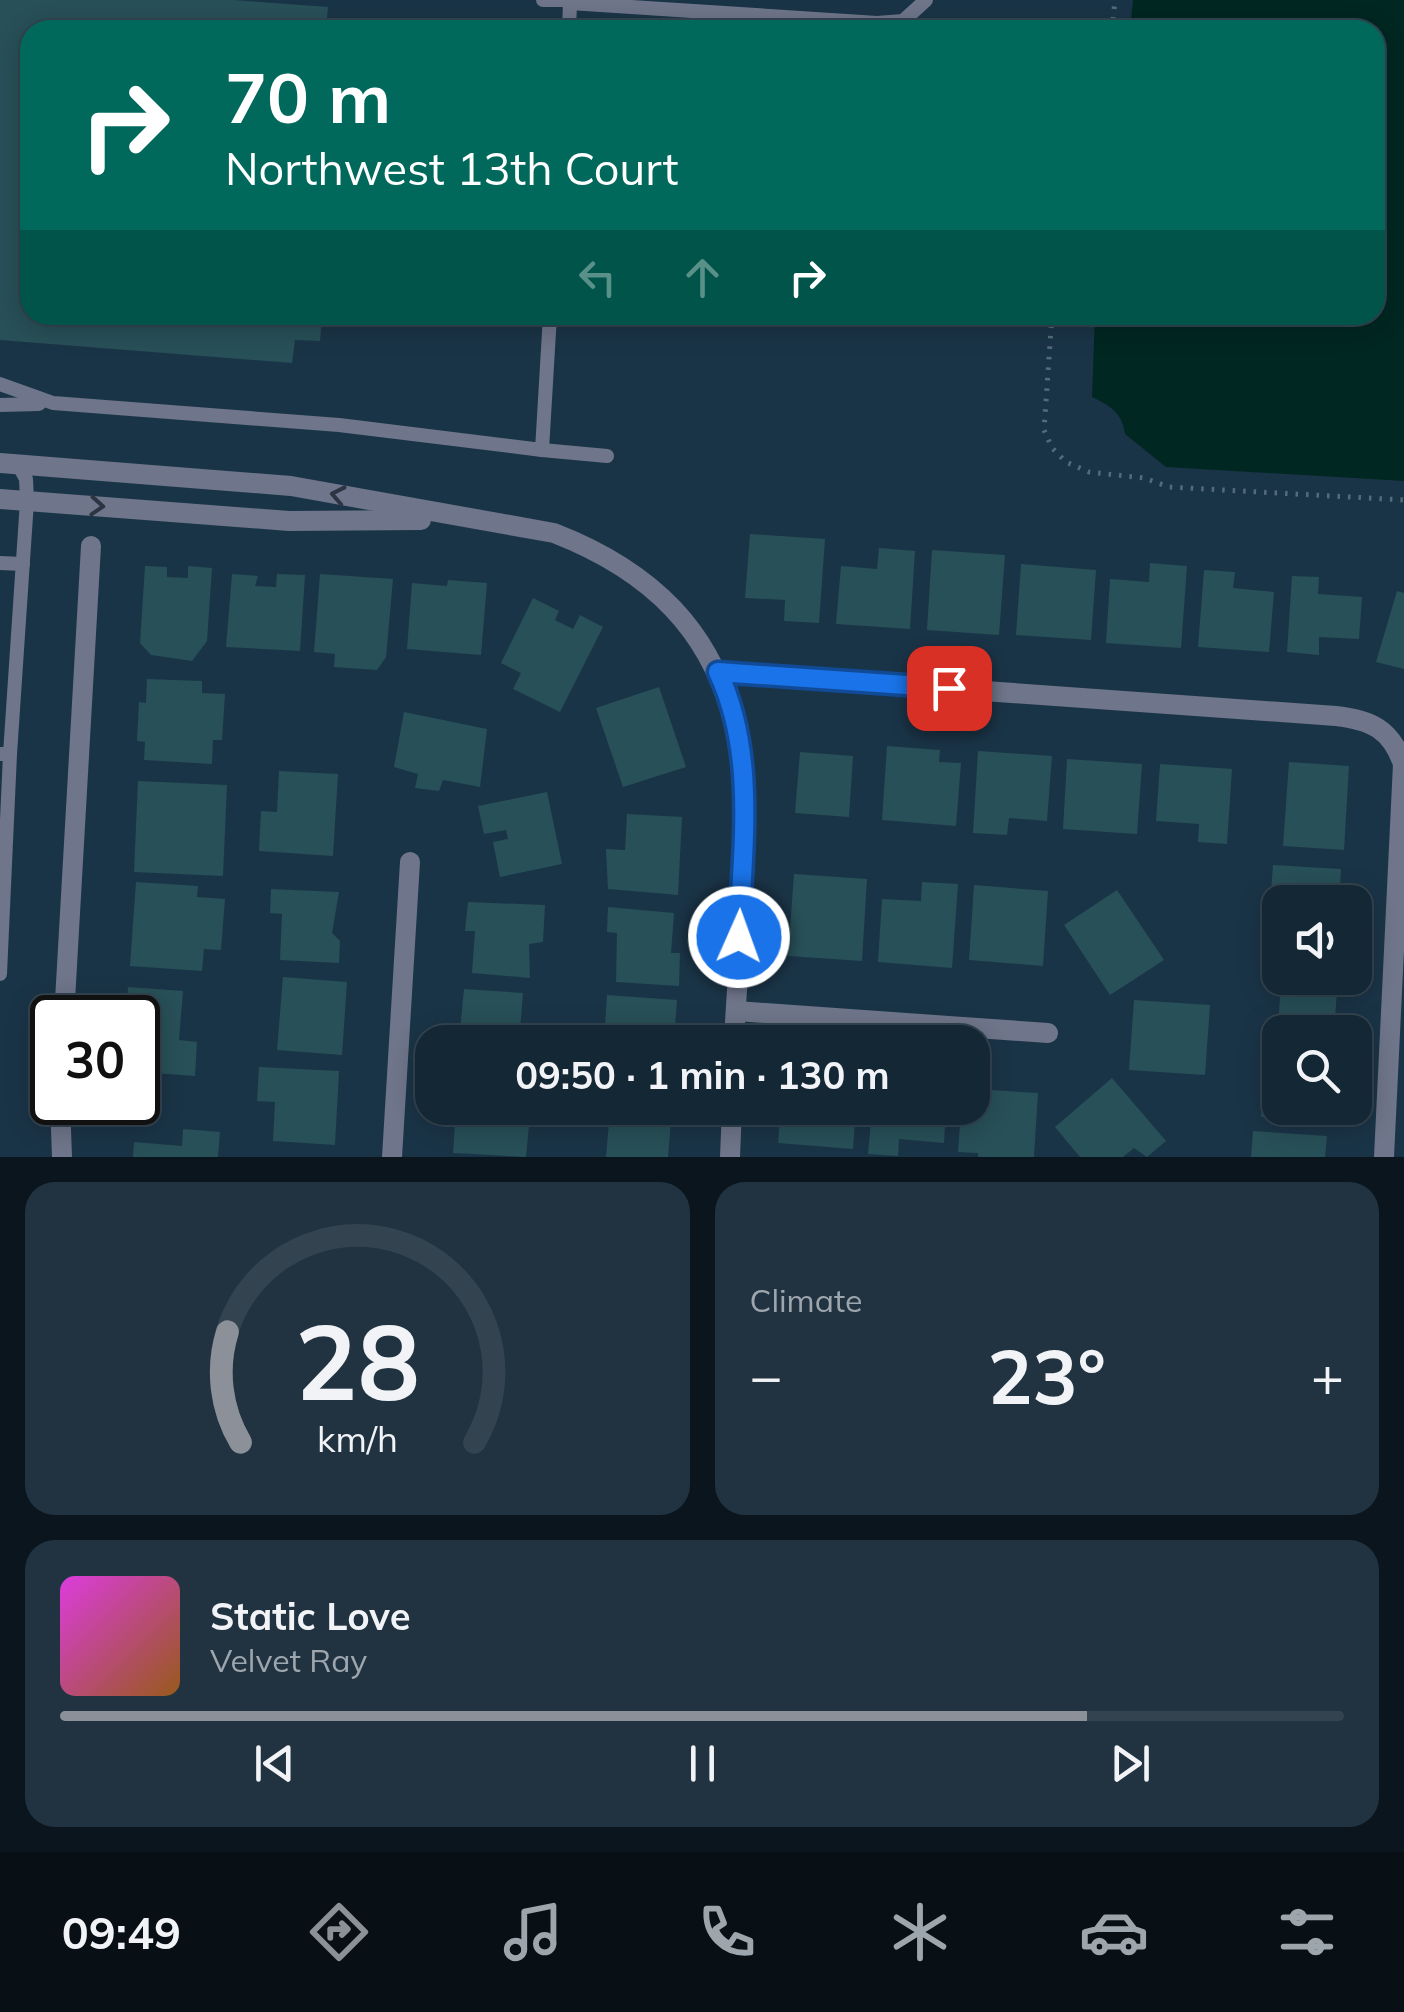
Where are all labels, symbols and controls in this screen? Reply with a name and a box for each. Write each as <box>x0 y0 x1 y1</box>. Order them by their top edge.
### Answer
text: 70 m <box>225 53 391 141</box>
icon: right <box>60 60 190 190</box>
text: Northwest 13th Court <box>225 140 679 196</box>
icon: left <box>570 250 625 305</box>
icon: ahead <box>675 250 730 305</box>
icon: right <box>780 250 835 305</box>
one-way arrow <box>330 485 346 506</box>
one-way arrow <box>90 495 106 517</box>
pin <box>907 646 992 731</box>
icon: arrive <box>922 661 977 716</box>
position arrow <box>687 885 791 989</box>
map controls <box>1262 885 1372 1125</box>
button: sound <box>1262 885 1372 995</box>
speed limit sign: 30 <box>30 995 160 1125</box>
button: search <box>1262 1015 1372 1125</box>
text: 09:50 · 1 min · 130 m <box>515 1051 890 1099</box>
text: Climate <box>750 1280 862 1320</box>
text: 28 <box>295 1295 420 1426</box>
text: 23° <box>988 1329 1106 1423</box>
text: − <box>750 1341 783 1410</box>
text: + <box>1311 1341 1344 1410</box>
text: km/h <box>317 1416 398 1461</box>
text: Static Love <box>210 1592 411 1640</box>
text: Velvet Ray <box>210 1640 367 1680</box>
icon: previous <box>247 1736 302 1791</box>
icon: pause <box>675 1736 730 1791</box>
icon: next <box>1103 1736 1158 1791</box>
icon: directions <box>304 1897 374 1967</box>
icon: music <box>498 1897 568 1967</box>
icon: phone <box>692 1897 762 1967</box>
icon: climate <box>885 1897 955 1967</box>
icon: car <box>1079 1897 1149 1967</box>
icon: filters <box>1272 1897 1342 1967</box>
text: 09:49 <box>62 1904 181 1960</box>

